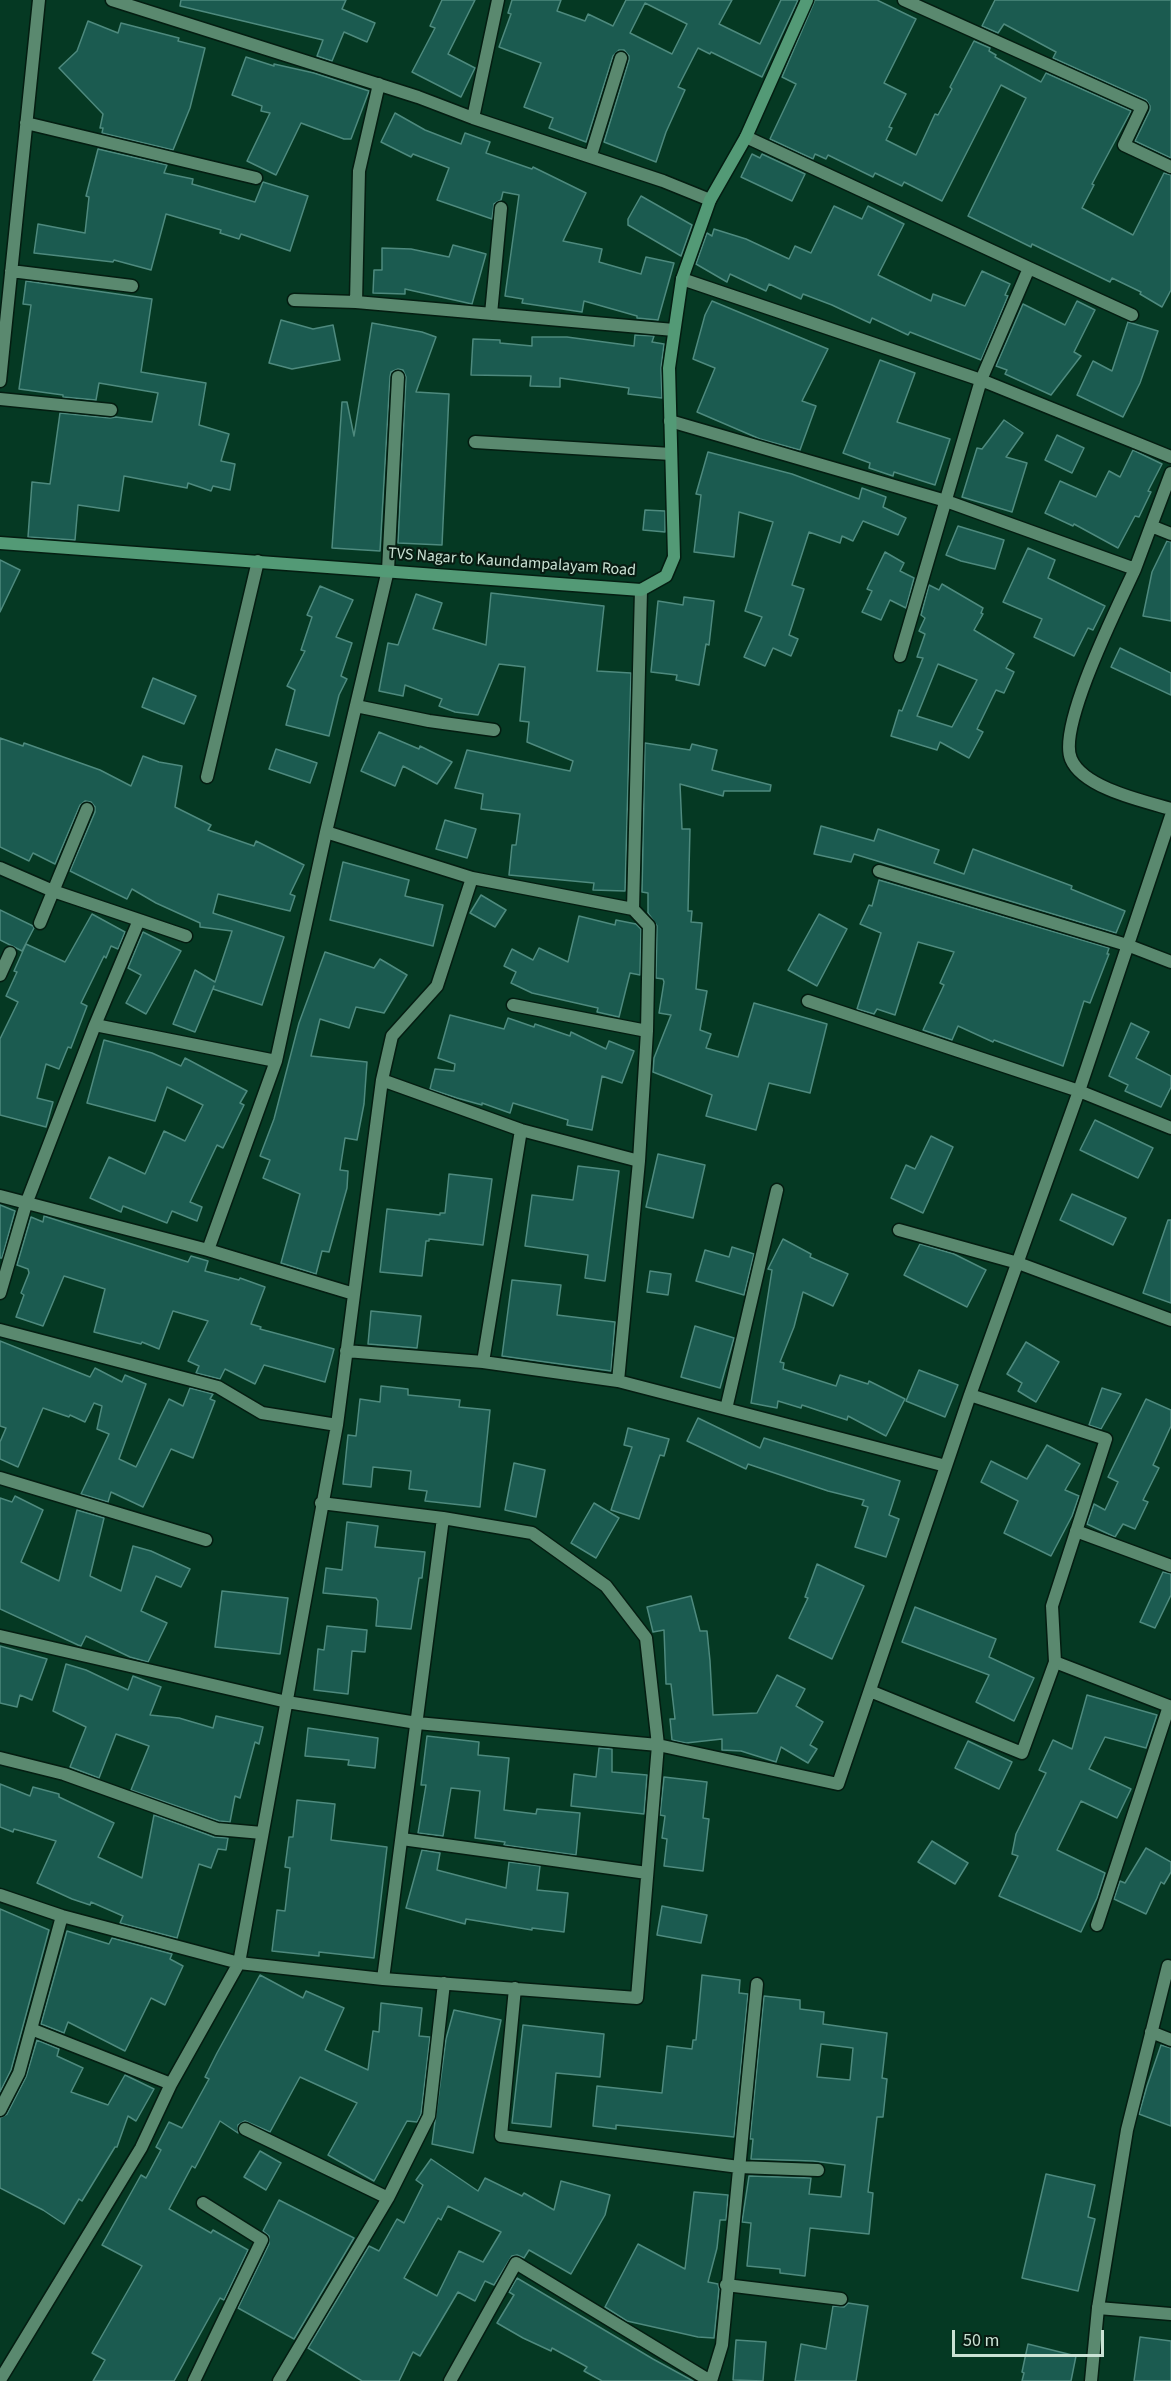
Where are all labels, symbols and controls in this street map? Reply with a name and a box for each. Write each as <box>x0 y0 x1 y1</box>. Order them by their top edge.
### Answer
street label: TVS Nagar to Kaundampalayam Road <box>387 545 637 581</box>
scale bar <box>955 2318 1106 2356</box>
text: 50 m <box>963 2328 999 2353</box>

